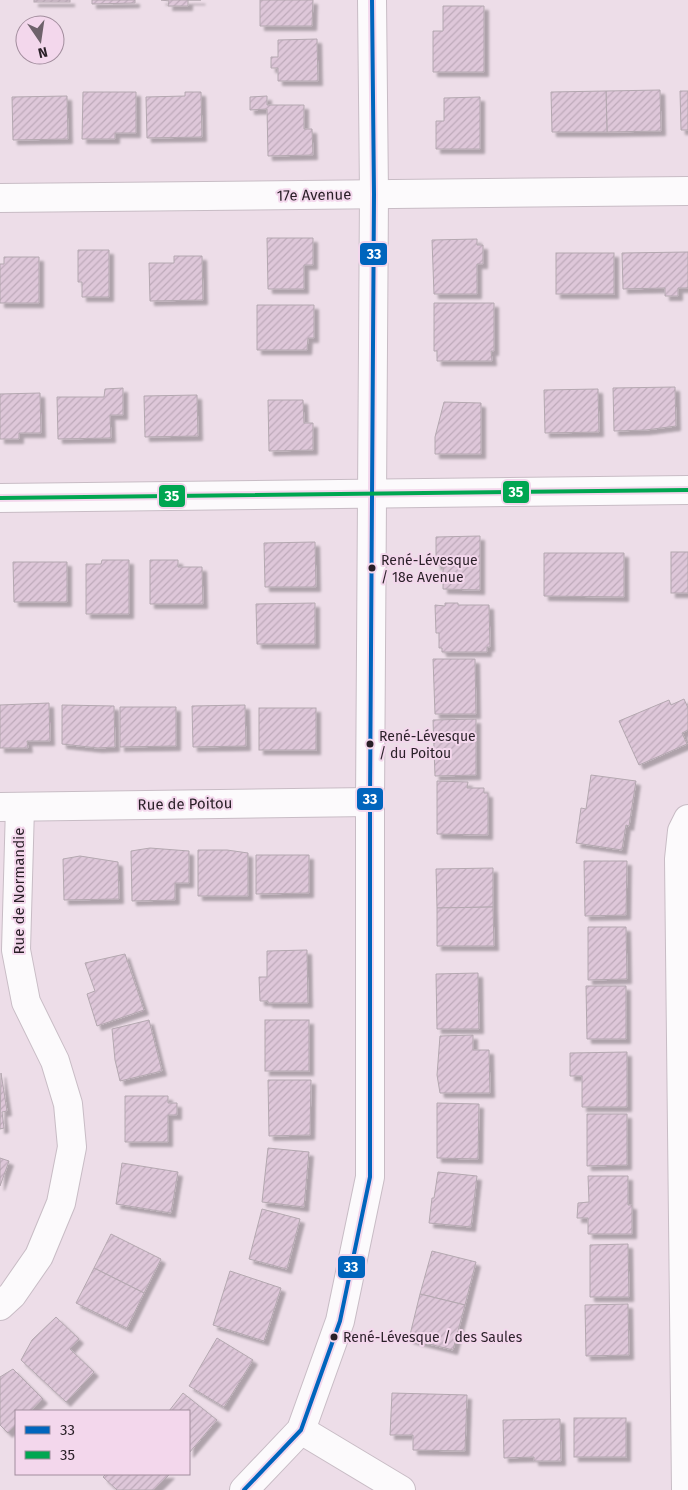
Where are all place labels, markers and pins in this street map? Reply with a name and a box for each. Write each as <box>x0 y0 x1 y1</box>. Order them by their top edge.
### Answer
place label: René-Lévesque / 18e Avenue <box>381 552 478 586</box>
marker: René-Lévesque / 18e Avenue <box>367 563 377 573</box>
place label: René-Lévesque / du Poitou <box>379 728 476 762</box>
marker: René-Lévesque / du Poitou <box>365 739 375 749</box>
place label: René-Lévesque / des Saules <box>343 1329 523 1346</box>
marker: René-Lévesque / des Saules <box>329 1332 339 1342</box>

